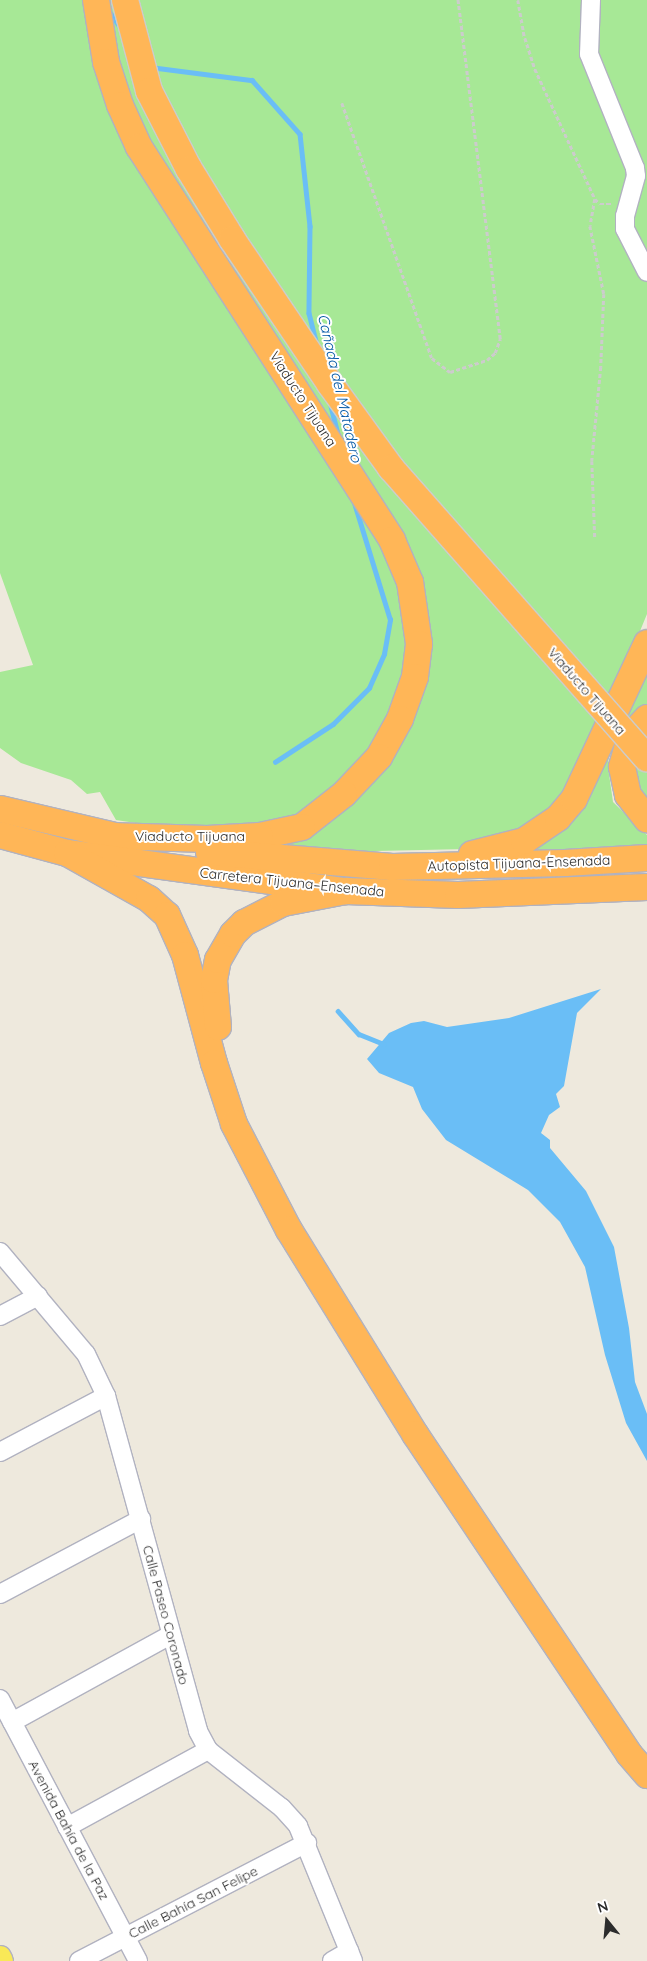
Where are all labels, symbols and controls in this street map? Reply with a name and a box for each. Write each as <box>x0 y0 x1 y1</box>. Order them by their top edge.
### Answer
water label: Cañada del Matadero <box>314 312 366 464</box>
street label: Viaducto Tijuana <box>266 348 340 450</box>
street label: Viaducto Tijuana <box>545 644 629 738</box>
street label: Viaducto Tijuana <box>135 828 245 844</box>
street label: Autopista Tijuana-Ensenada <box>427 851 611 875</box>
street label: Carretera Tijuana–Ensenada <box>199 864 385 900</box>
street label: Calle Paseo Coronado <box>139 1543 193 1687</box>
street label: Avenida Bahía de la Paz <box>25 1757 113 1903</box>
street label: Calle Bahía San Felipe <box>125 1862 261 1942</box>
north arrow <box>582 1896 632 1946</box>
text: N <box>595 1897 610 1917</box>

